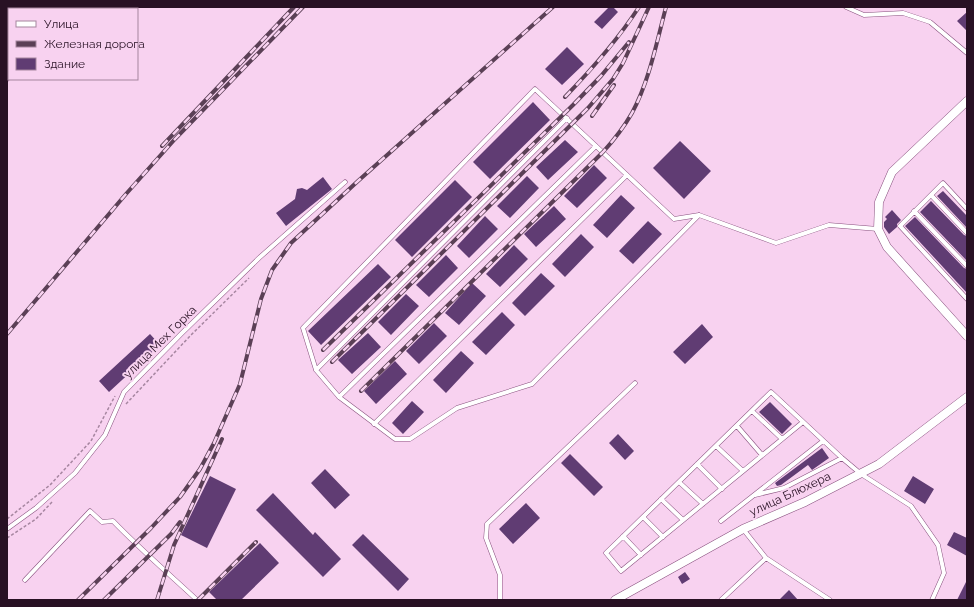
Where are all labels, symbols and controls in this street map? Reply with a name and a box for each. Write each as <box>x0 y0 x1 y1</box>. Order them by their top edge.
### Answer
legend <box>8 8 138 80</box>
text: Улица <box>44 17 79 31</box>
text: Железная дорога <box>44 37 145 51</box>
text: Здание <box>44 57 85 71</box>
street label: улица Мех Горка <box>121 303 199 381</box>
street label: улица Блюхера <box>747 469 833 519</box>

